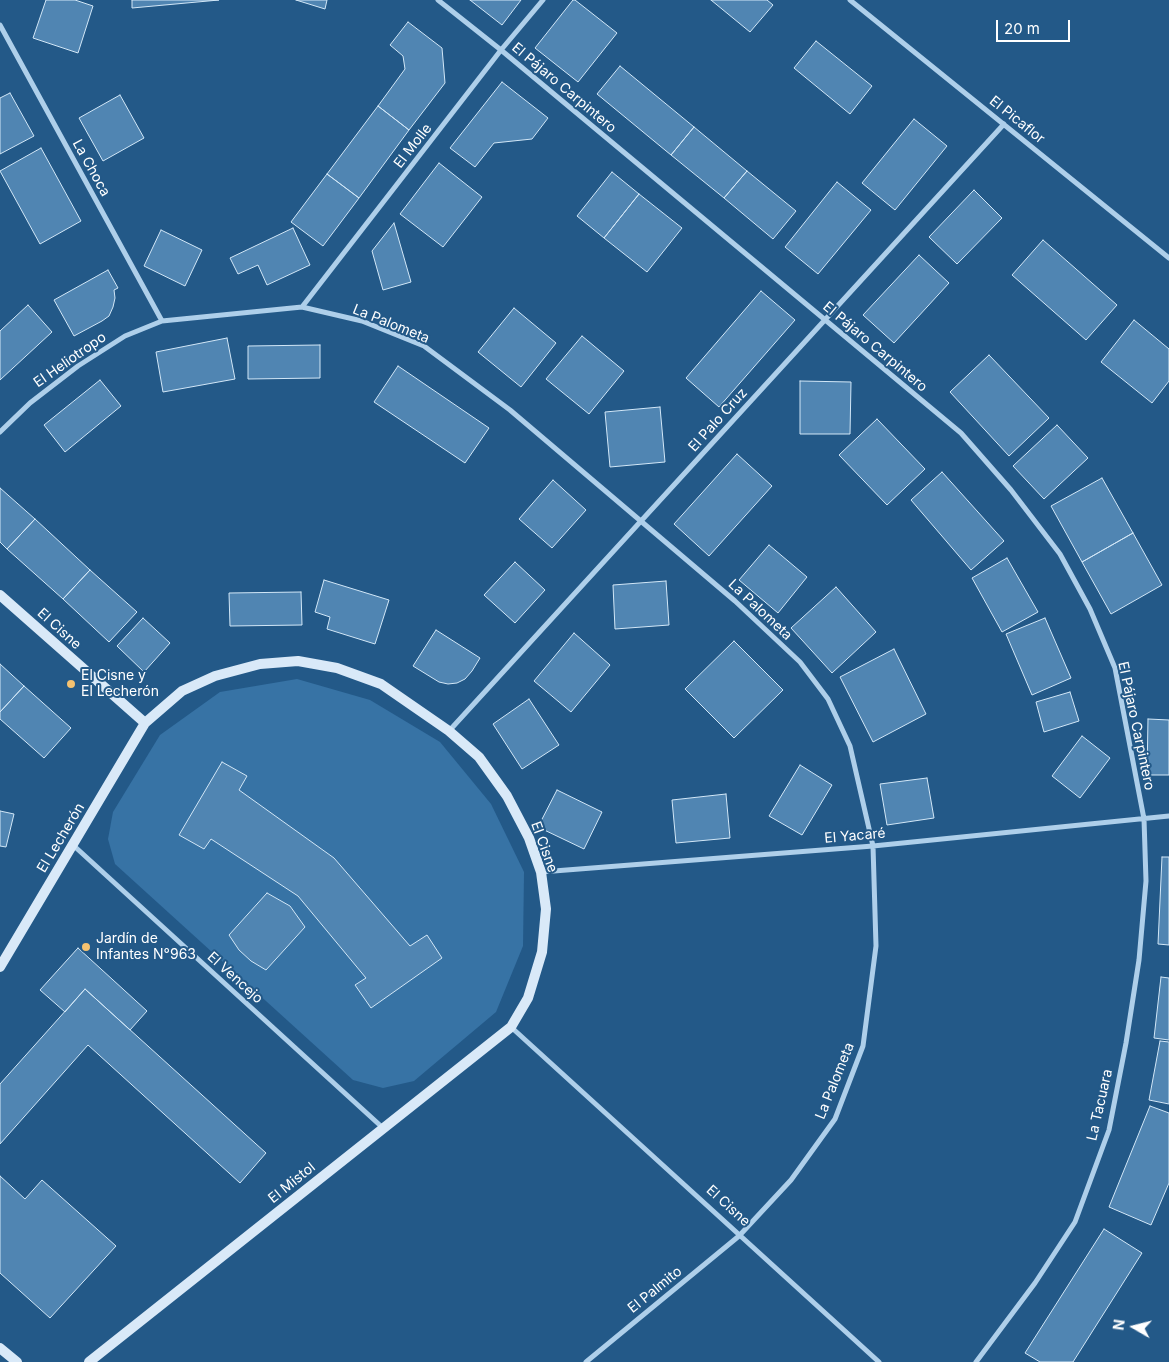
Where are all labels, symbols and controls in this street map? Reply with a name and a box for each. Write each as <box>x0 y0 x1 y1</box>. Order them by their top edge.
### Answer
scale bar <box>999 10 1073 42</box>
text: 20 m <box>1004 19 1040 38</box>
street label: El Pájaro Carpintero <box>508 39 620 137</box>
street label: El Picaflor <box>986 93 1048 147</box>
street label: El Molle <box>390 120 436 172</box>
street label: La Choca <box>68 137 114 199</box>
street label: El Pájaro Carpintero <box>819 298 931 396</box>
street label: La Palometa <box>350 301 432 347</box>
street label: El Heliotropo <box>31 329 109 391</box>
street label: El Palo Cruz <box>685 385 751 455</box>
street label: La Palometa <box>725 576 795 644</box>
street label: El Cisne <box>34 605 84 653</box>
street label: El Pájaro Carpintero <box>1114 660 1158 792</box>
place label: El Cisne y El Lecherón <box>81 668 159 700</box>
marker: El Cisne y El Lecherón <box>65 678 77 690</box>
street label: El Lecherón <box>34 800 88 876</box>
street label: El Cisne <box>527 819 561 875</box>
street label: El Yacaré <box>824 825 886 847</box>
place label: Jardín de Infantes N°963 <box>96 931 196 964</box>
marker: Jardín de Infantes N°963 <box>80 941 92 953</box>
street label: El Vencejo <box>204 949 266 1007</box>
street label: La Palometa <box>812 1040 858 1122</box>
street label: La Tacuara <box>1084 1068 1116 1142</box>
street label: El Mistol <box>265 1159 319 1207</box>
street label: El Cisne <box>703 1182 753 1230</box>
street label: El Palmito <box>625 1263 685 1317</box>
north arrow <box>1109 1302 1159 1352</box>
text: N <box>1109 1318 1128 1331</box>

